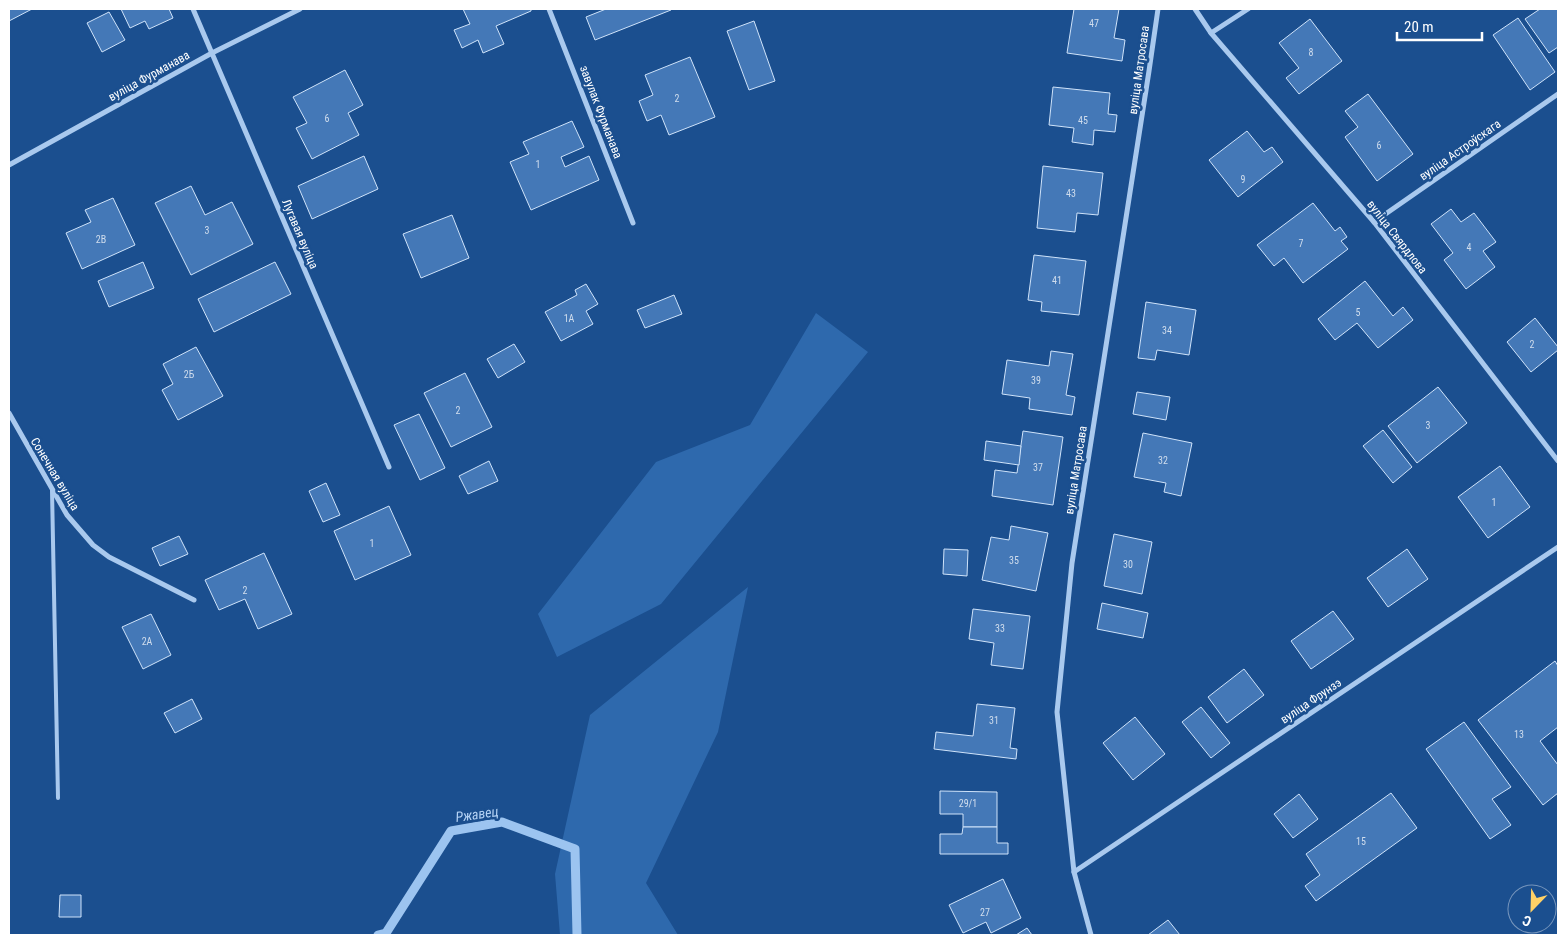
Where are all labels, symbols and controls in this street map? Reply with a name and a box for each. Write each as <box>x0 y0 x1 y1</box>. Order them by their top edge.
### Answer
scale bar <box>1397 10 1482 42</box>
house number: 47 <box>1089 18 1099 29</box>
text: 20 m <box>1404 18 1434 36</box>
street label: вуліца Матросава <box>1126 25 1152 115</box>
house number: 8 <box>1309 47 1314 58</box>
street label: вуліца Фурманава <box>106 48 192 104</box>
street label: завулак Фурманава <box>577 64 625 161</box>
house number: 2 <box>675 93 680 104</box>
house number: 6 <box>325 113 330 124</box>
house number: 45 <box>1078 115 1088 126</box>
street label: вуліца Астроўскага <box>1417 117 1504 183</box>
house number: 6 <box>1377 140 1382 151</box>
house number: 1 <box>536 159 540 170</box>
house number: 9 <box>1241 174 1246 185</box>
house number: 43 <box>1066 188 1076 199</box>
street label: Лугавая вуліца <box>279 197 321 271</box>
street label: вуліца Свярдлова <box>1364 198 1430 277</box>
house number: 3 <box>205 225 210 236</box>
house number: 2В <box>96 234 106 245</box>
house number: 7 <box>1299 238 1304 249</box>
house number: 4 <box>1467 242 1472 253</box>
house number: 41 <box>1052 275 1062 286</box>
house number: 5 <box>1356 307 1361 318</box>
house number: 1А <box>564 313 575 324</box>
house number: 34 <box>1162 325 1172 336</box>
house number: 2 <box>1530 339 1535 350</box>
house number: 2Б <box>184 369 195 380</box>
house number: 39 <box>1031 375 1041 386</box>
house number: 2 <box>456 405 461 416</box>
house number: 3 <box>1426 420 1431 431</box>
street label: вуліца Матросава <box>1062 425 1090 515</box>
street label: Сонечная вуліца <box>28 435 82 513</box>
house number: 32 <box>1158 455 1168 466</box>
house number: 37 <box>1033 462 1043 473</box>
house number: 1 <box>1492 497 1496 508</box>
house number: 1 <box>370 538 374 549</box>
house number: 35 <box>1009 555 1019 566</box>
house number: 30 <box>1123 559 1133 570</box>
house number: 2 <box>243 585 248 596</box>
house number: 33 <box>995 623 1005 634</box>
house number: 2А <box>142 636 153 647</box>
street label: вуліца Фрунзэ <box>1278 675 1344 727</box>
house number: 31 <box>989 715 999 726</box>
house number: 13 <box>1514 729 1524 740</box>
house number: 29/1 <box>959 798 977 809</box>
water label: Ржавец <box>454 803 500 825</box>
house number: 15 <box>1356 836 1366 847</box>
north arrow <box>1507 884 1557 934</box>
house number: 27 <box>980 907 990 918</box>
text: С <box>1520 912 1534 930</box>

